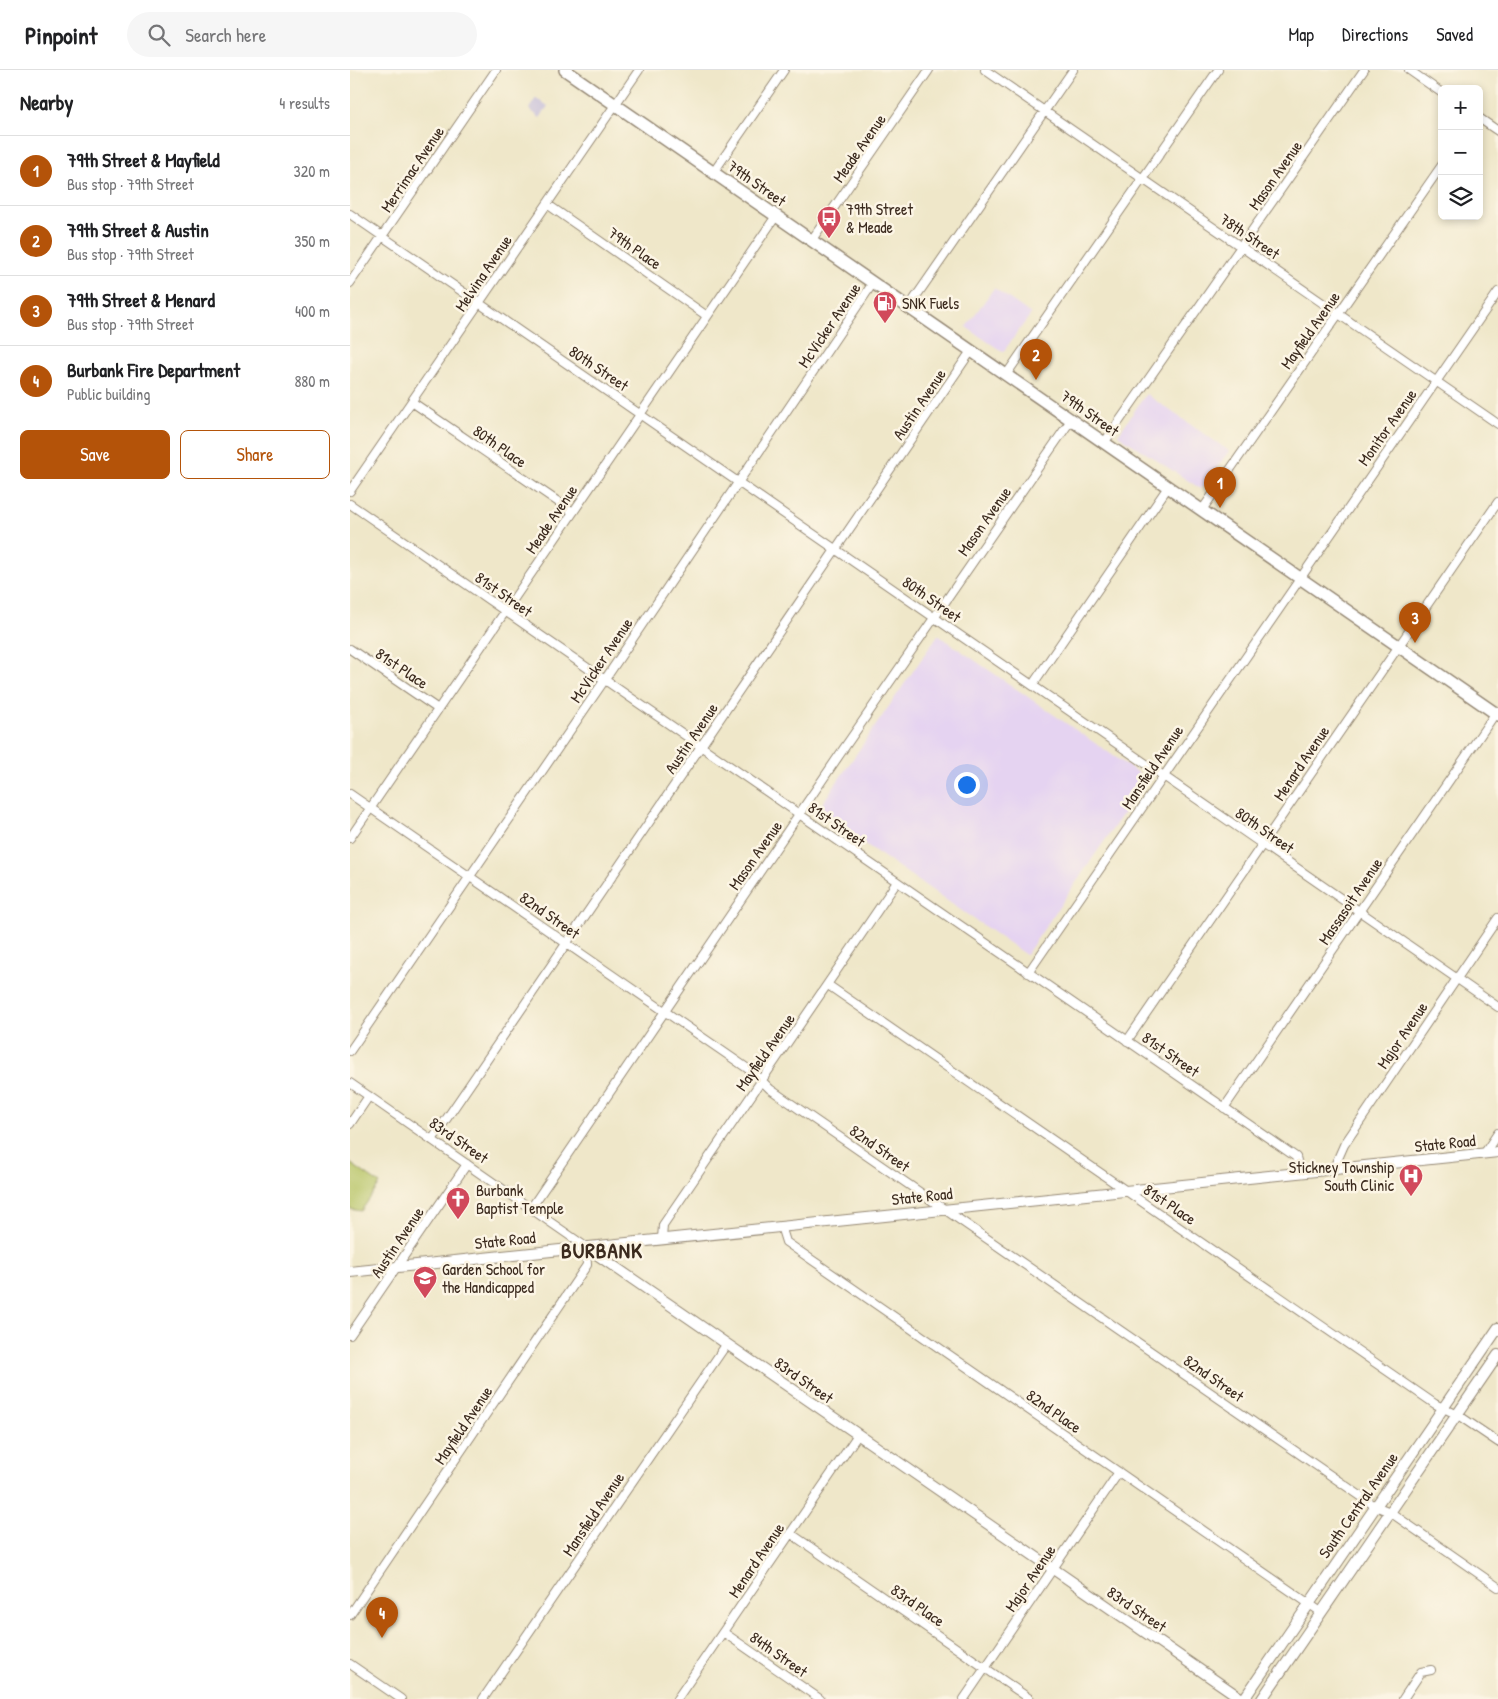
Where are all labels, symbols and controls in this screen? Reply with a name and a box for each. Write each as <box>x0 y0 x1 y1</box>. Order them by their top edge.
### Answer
search box <box>127 12 477 57</box>
text: Pinpoint <box>25 19 97 51</box>
icon: search <box>145 21 173 49</box>
text: Search here <box>185 22 266 48</box>
text: Map <box>1289 22 1314 47</box>
text: Directions <box>1342 22 1408 47</box>
text: Saved <box>1436 22 1473 47</box>
map controls <box>1438 85 1483 220</box>
button: + <box>1438 85 1483 130</box>
text: Nearby <box>20 88 73 117</box>
text: 4 results <box>279 92 330 114</box>
street label: Meade Avenue <box>827 109 891 187</box>
street label: Merrimac Avenue <box>375 121 449 216</box>
button: − <box>1438 130 1483 175</box>
street label: Mason Avenue <box>1243 135 1307 214</box>
text: 79th Street & Mayfield <box>67 147 220 173</box>
street label: 79th Street <box>723 155 791 211</box>
text: 1 <box>33 160 39 182</box>
text: 320 m <box>294 160 330 182</box>
text: Bus stop · 79th Street <box>67 173 194 195</box>
button: layers <box>1438 175 1483 220</box>
place label: 79th Street & Meade <box>846 198 913 238</box>
bus stop icon: 79th Street & Meade <box>816 205 842 239</box>
street label: 78th Street <box>1216 208 1285 264</box>
text: 79th Street & Austin <box>67 217 209 243</box>
street label: 79th Place <box>604 222 667 275</box>
text: 2 <box>32 230 40 252</box>
text: 350 m <box>294 230 330 252</box>
street label: Melvina Avenue <box>449 230 517 316</box>
text: Bus stop · 79th Street <box>67 243 194 265</box>
street label: McVicker Avenue <box>792 278 866 372</box>
street label: Mayfield Avenue <box>1275 286 1345 373</box>
text: 79th Street & Menard <box>67 287 215 313</box>
fuel station icon: SNK Fuels <box>872 290 898 324</box>
place label: SNK Fuels <box>902 292 959 314</box>
text: 3 <box>32 300 40 322</box>
text: 400 m <box>295 300 330 322</box>
text: Bus stop · 79th Street <box>67 313 194 335</box>
pin: 2 <box>1020 339 1052 380</box>
street label: 80th Street <box>565 340 633 396</box>
text: Burbank Fire Department <box>67 357 240 383</box>
street label: Austin Avenue <box>887 364 951 444</box>
text: 4 <box>33 370 39 392</box>
text: 880 m <box>294 370 330 392</box>
text: Public building <box>67 383 150 405</box>
street label: Monitor Avenue <box>1352 384 1422 470</box>
street label: 79th Street <box>1056 385 1124 441</box>
street label: 80th Place <box>469 420 532 473</box>
button: Save <box>20 430 170 479</box>
button: Share <box>180 430 330 479</box>
pin: 1 <box>1204 467 1236 508</box>
street label: Meade Avenue <box>520 480 583 558</box>
street label: Mason Avenue <box>952 481 1016 560</box>
street label: 81st Street <box>471 566 537 622</box>
street label: 80th Street <box>898 571 966 628</box>
pin: 3 <box>1399 602 1431 643</box>
street label: McVicker Avenue <box>564 613 638 707</box>
street label: 81st Place <box>371 642 433 694</box>
street label: Austin Avenue <box>659 698 723 778</box>
street label: Mansfield Avenue <box>1116 720 1189 813</box>
street label: Menard Avenue <box>1268 721 1335 805</box>
your location <box>954 772 980 798</box>
street label: 81st Street <box>804 796 870 852</box>
street label: 80th Street <box>1231 802 1299 859</box>
street label: Mason Avenue <box>723 815 787 894</box>
street label: Massasoit Avenue <box>1313 853 1388 949</box>
street label: 82nd Street <box>516 886 585 944</box>
street label: Major Avenue <box>1372 997 1433 1073</box>
street label: Mayfield Avenue <box>730 1008 800 1095</box>
street label: 81st Street <box>1138 1026 1204 1082</box>
street label: 83rd Street <box>425 1112 493 1169</box>
street label: 82nd Street <box>846 1119 915 1177</box>
street label: State Road <box>1414 1129 1476 1157</box>
place label: Stickney Township South Clinic <box>1289 1156 1395 1196</box>
hospital icon: Stickney Township South Clinic <box>1398 1163 1424 1197</box>
street label: 81st Place <box>1139 1178 1201 1230</box>
place label: Burbank Baptist Temple <box>476 1179 565 1219</box>
street label: State Road <box>891 1182 953 1210</box>
church icon: Burbank Baptist Temple <box>445 1186 471 1220</box>
street label: Austin Avenue <box>365 1202 429 1282</box>
street label: State Road <box>474 1226 536 1254</box>
district label: BURBANK <box>561 1236 643 1265</box>
place label: Garden School for the Handicapped <box>442 1258 545 1298</box>
school or university icon: Garden School for the Handicapped <box>412 1265 438 1299</box>
street label: 82nd Street <box>1180 1349 1249 1407</box>
street label: 83rd Street <box>770 1352 838 1409</box>
street label: Mayfield Avenue <box>429 1381 498 1468</box>
street label: 82nd Place <box>1022 1384 1086 1438</box>
street label: South Central Avenue <box>1313 1447 1403 1562</box>
street label: Mansfield Avenue <box>557 1467 630 1560</box>
street label: Menard Avenue <box>723 1518 790 1602</box>
street label: Major Avenue <box>1000 1540 1061 1616</box>
street label: 83rd Place <box>887 1578 950 1632</box>
street label: 83rd Street <box>1103 1581 1172 1637</box>
pin: 4 <box>366 1597 398 1638</box>
street label: 84th Street <box>746 1626 813 1682</box>

